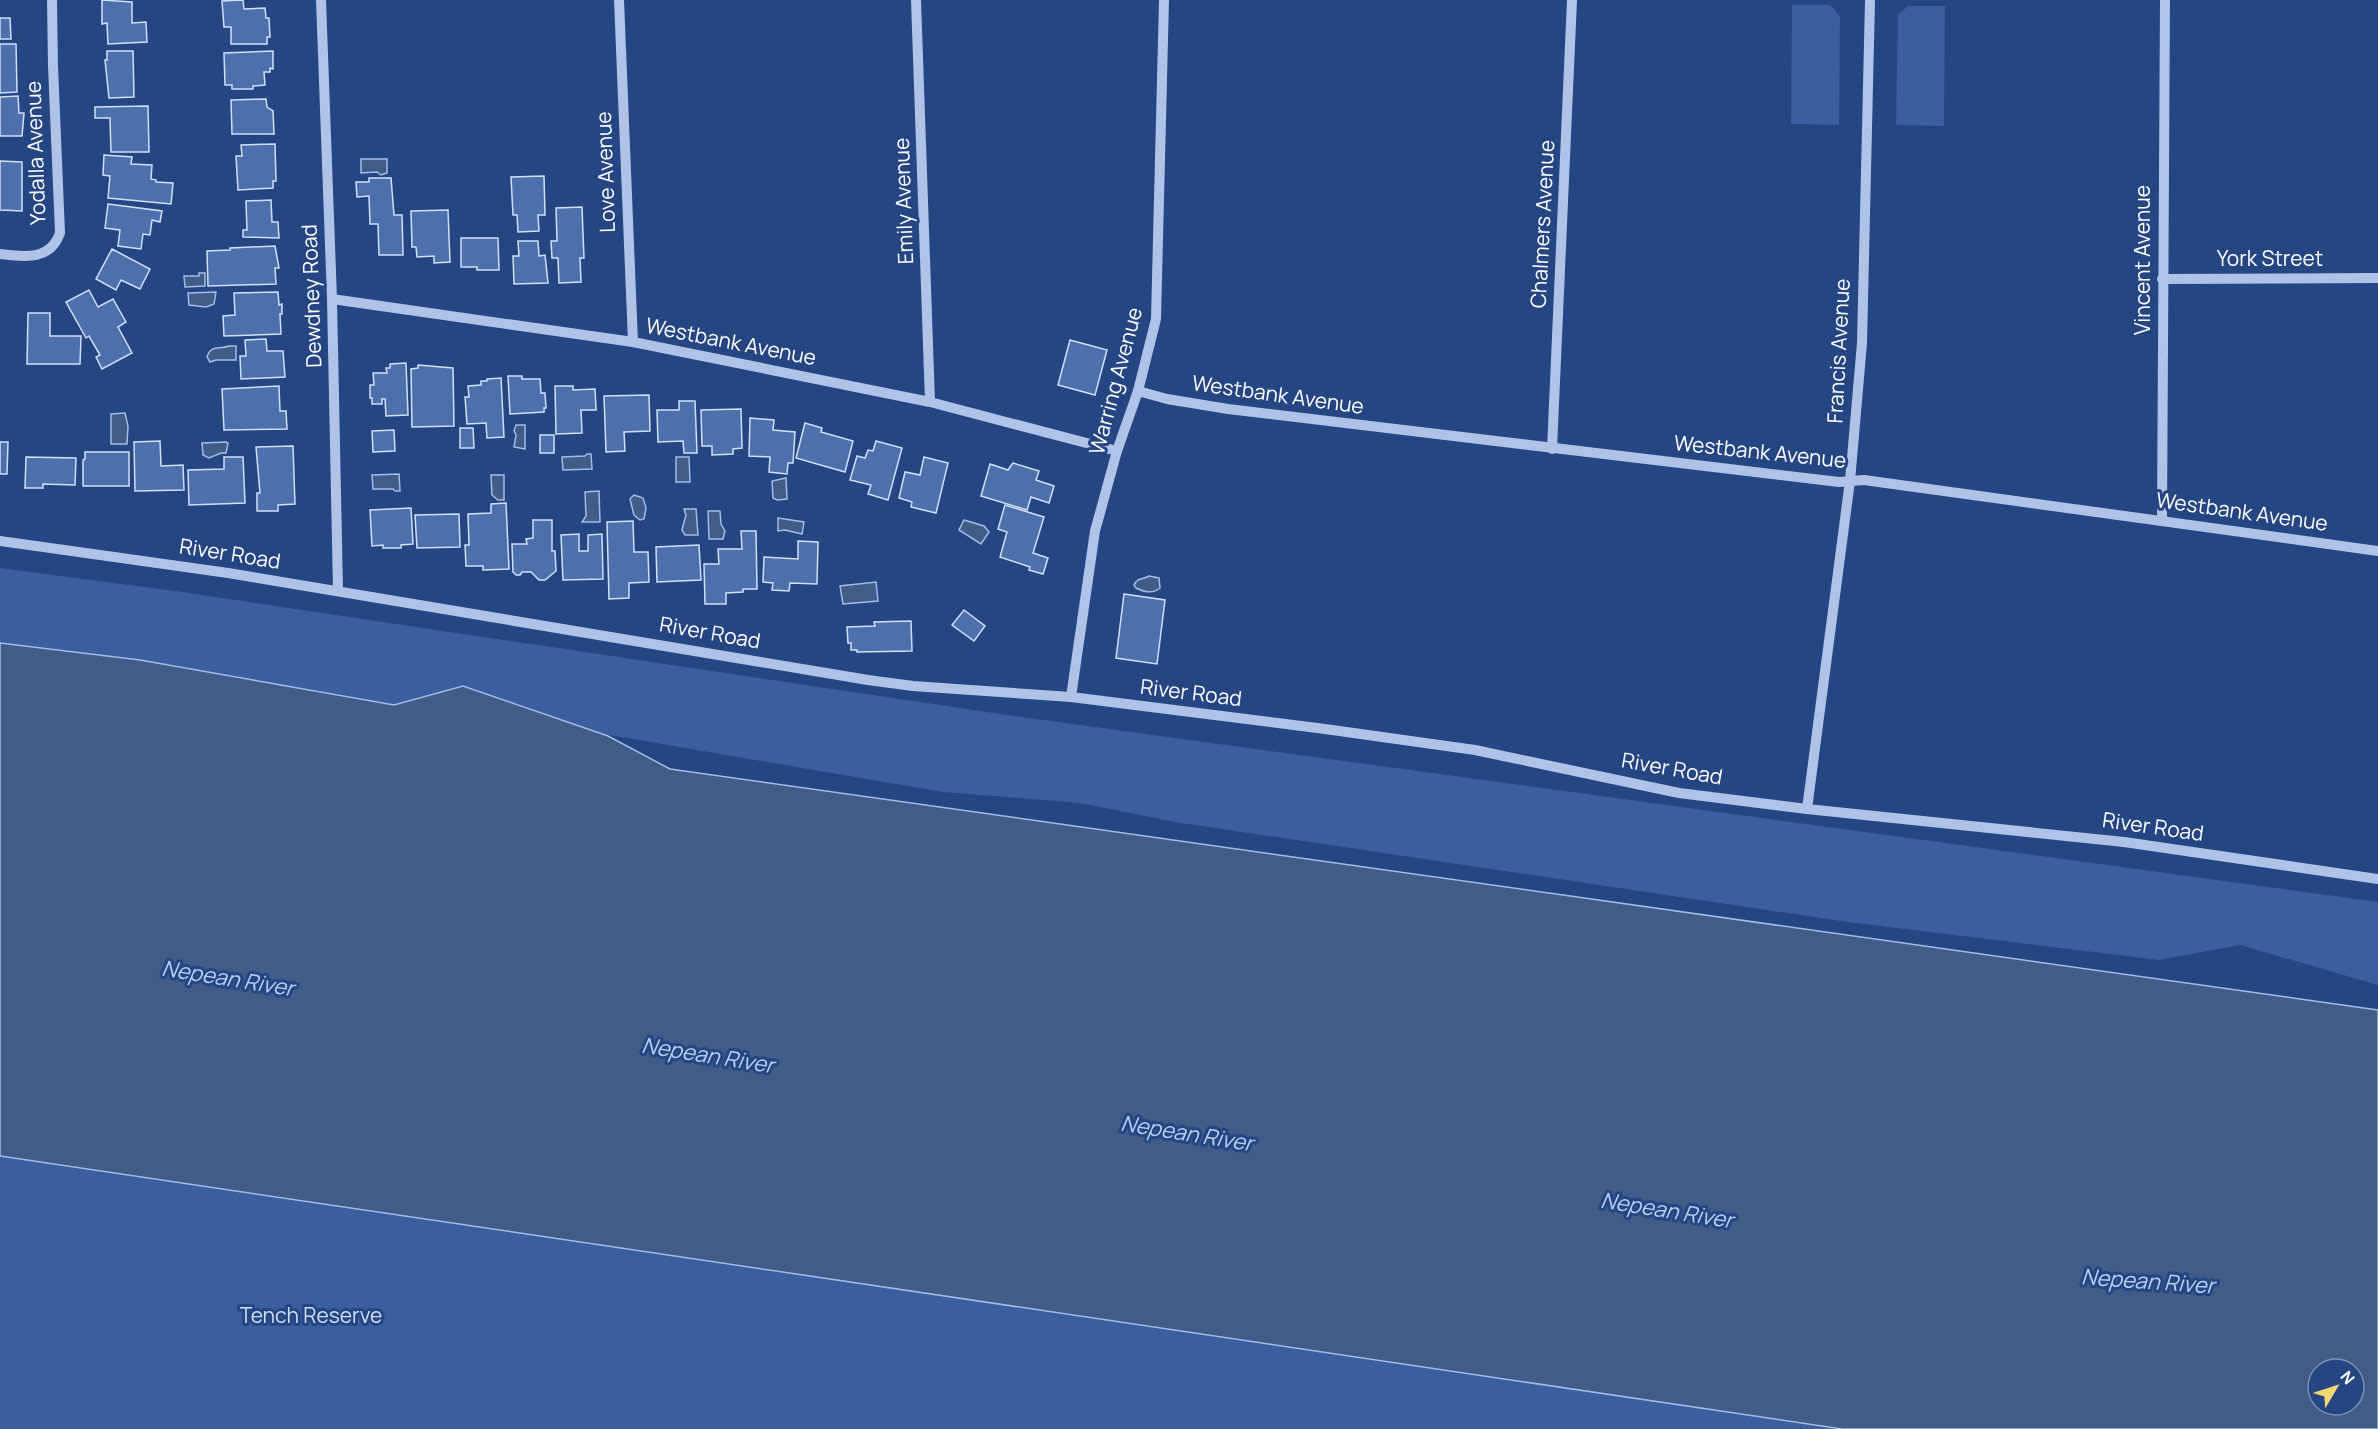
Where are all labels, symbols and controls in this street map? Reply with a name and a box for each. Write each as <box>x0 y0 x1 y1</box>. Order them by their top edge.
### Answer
street label: Yodalla Avenue <box>18 81 52 226</box>
street label: Love Avenue <box>589 111 621 233</box>
street label: Emily Avenue <box>887 137 919 265</box>
street label: Chalmers Avenue <box>1524 139 1560 309</box>
street label: Vincent Avenue <box>2128 185 2156 335</box>
street label: Dewdney Road <box>295 224 327 368</box>
street label: York Street <box>2217 244 2323 272</box>
street label: Francis Avenue <box>1820 278 1856 424</box>
street label: Warring Avenue <box>1082 304 1148 457</box>
street label: Westbank Avenue <box>644 311 819 371</box>
street label: Westbank Avenue <box>1190 368 1366 420</box>
street label: Westbank Avenue <box>1673 428 1848 474</box>
street label: Westbank Avenue <box>2154 485 2330 537</box>
street label: River Road <box>177 531 283 575</box>
street label: River Road <box>657 609 763 655</box>
street label: River Road <box>1139 672 1244 712</box>
street label: River Road <box>1619 745 1725 791</box>
street label: River Road <box>2101 805 2206 847</box>
water label: Nepean River <box>160 953 299 1004</box>
water label: Nepean River <box>640 1030 779 1081</box>
water label: Nepean River <box>1119 1108 1258 1159</box>
water label: Nepean River <box>1599 1185 1738 1236</box>
water label: Nepean River <box>2080 1261 2219 1301</box>
park label: Tench Reserve <box>240 1301 382 1329</box>
north arrow <box>2306 1357 2366 1417</box>
text: N <box>2335 1366 2360 1389</box>

